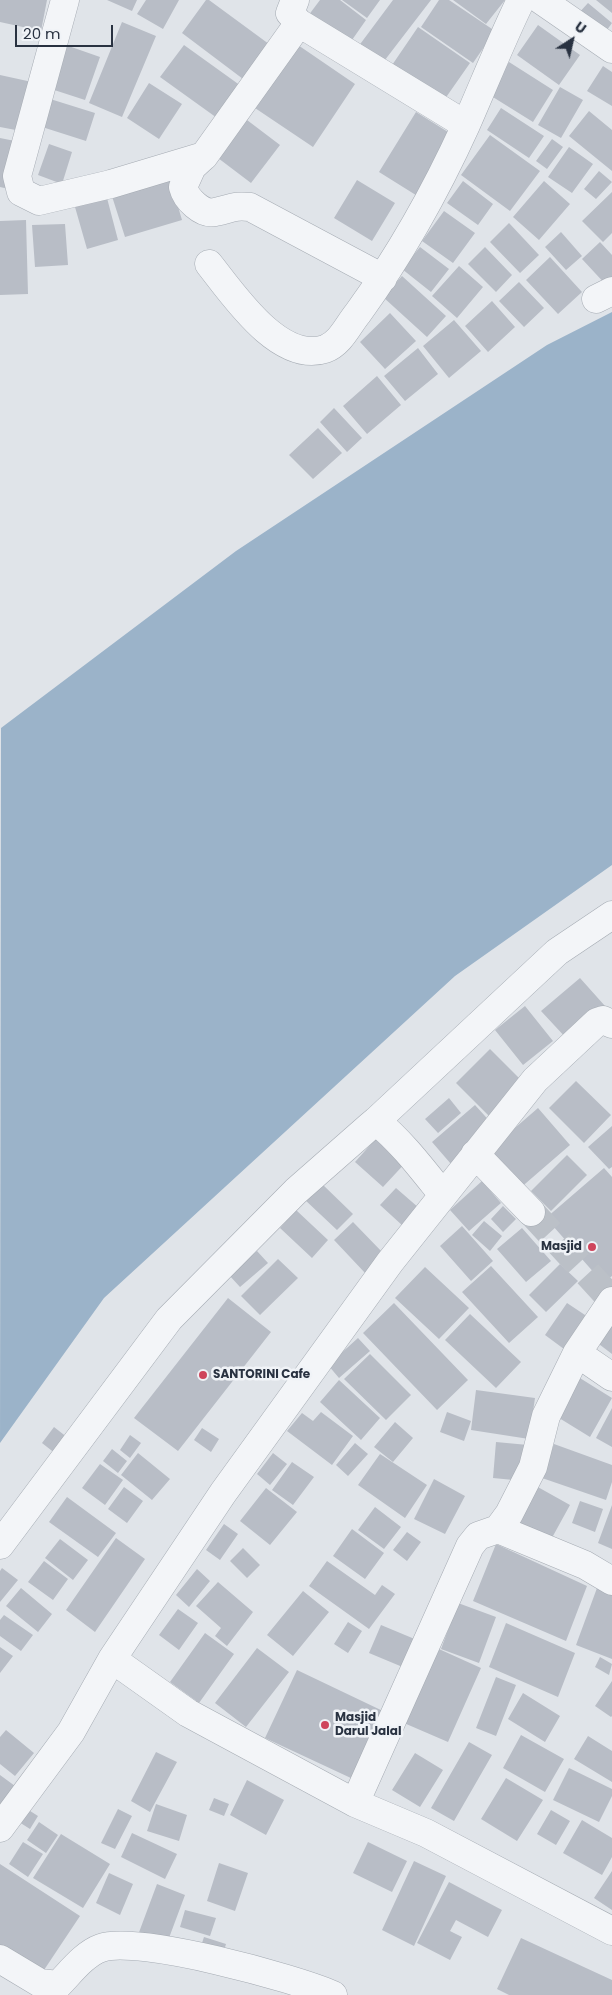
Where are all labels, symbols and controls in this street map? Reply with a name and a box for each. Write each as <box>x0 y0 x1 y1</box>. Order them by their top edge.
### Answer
scale bar <box>18 15 115 47</box>
north arrow <box>547 15 597 65</box>
text: U <box>571 17 590 39</box>
text: 20 m <box>23 23 61 44</box>
place label: Masjid <box>541 1240 582 1254</box>
marker: Masjid <box>586 1241 598 1253</box>
place label: SANTORINI Cafe <box>213 1368 310 1382</box>
marker: SANTORINI Cafe <box>197 1369 209 1381</box>
place label: Masjid Darul Jalal <box>335 1711 401 1739</box>
marker: Masjid Darul Jalal <box>319 1719 331 1731</box>

